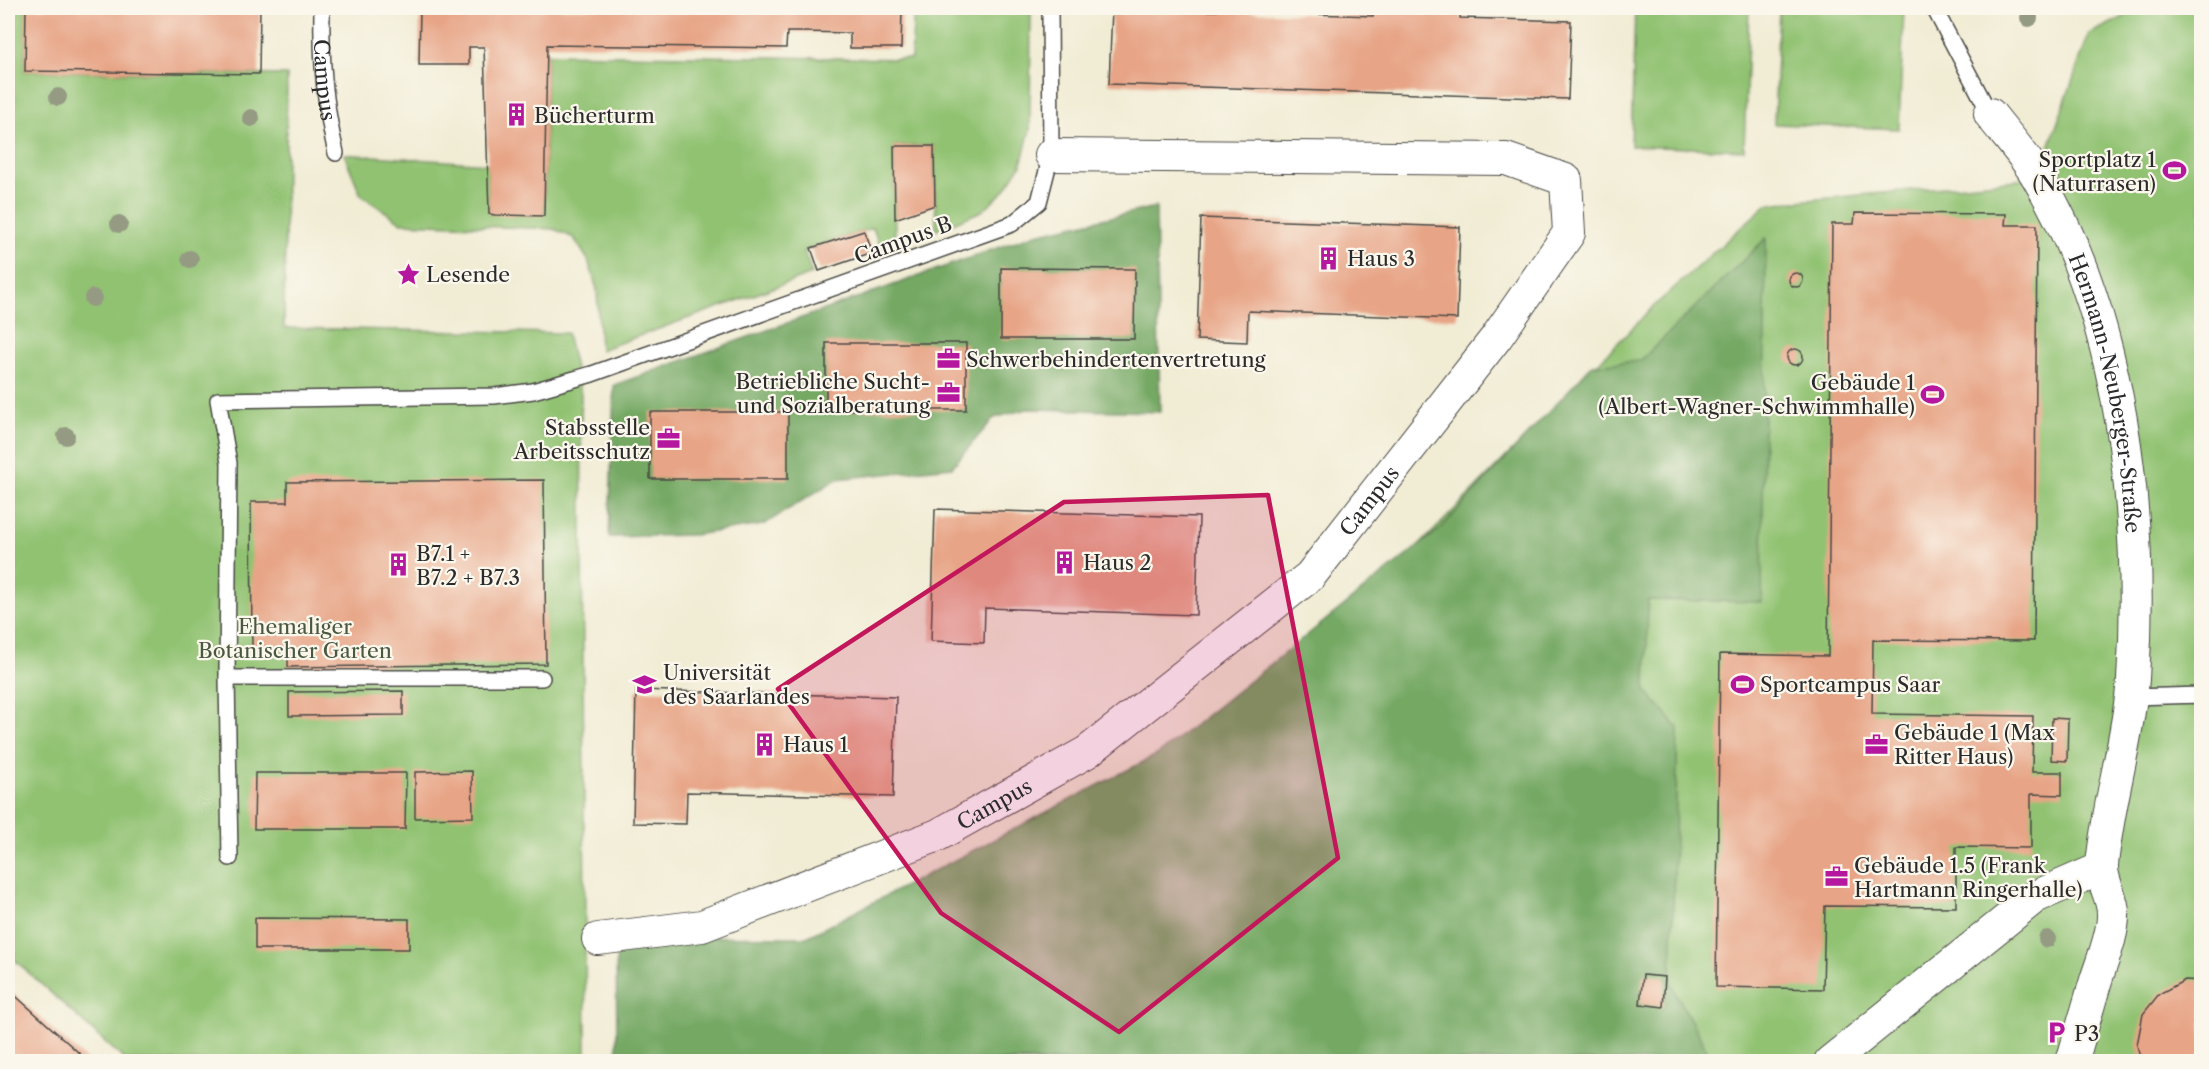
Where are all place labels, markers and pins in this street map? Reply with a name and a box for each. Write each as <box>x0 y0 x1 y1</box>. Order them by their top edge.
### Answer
building icon: Bücherturm <box>503 102 529 128</box>
place label: Bücherturm <box>534 103 655 128</box>
place label: Sportplatz 1 (Naturrasen) <box>2033 147 2156 196</box>
sports icon: Sportplatz 1 (Naturrasen) <box>2161 158 2187 184</box>
building icon: Haus 3 <box>1316 245 1342 271</box>
place label: Haus 3 <box>1347 246 1415 271</box>
place icon: Lesende <box>395 261 421 287</box>
place label: Lesende <box>426 262 510 287</box>
office icon: Schwerbehindertenvertretung <box>935 346 961 372</box>
place label: Schwerbehindertenvertretung <box>966 347 1267 372</box>
place label: Betriebliche Sucht- und Sozialberatung <box>736 369 931 418</box>
place label: Gebäude 1 (Albert-Wagner-Schwimmhalle) <box>1598 370 1915 419</box>
office icon: Betriebliche Sucht- und Sozialberatung <box>935 380 961 406</box>
sports icon: Gebäude 1 (Albert-Wagner-Schwimmhalle) <box>1920 381 1946 407</box>
place label: Stabsstelle Arbeitsschutz <box>513 415 650 464</box>
office icon: Stabsstelle Arbeitsschutz <box>655 426 681 452</box>
place label: B7.1 + B7.2 + B7.3 <box>416 541 520 590</box>
building icon: Haus 2 <box>1052 549 1078 575</box>
place label: Haus 2 <box>1083 550 1152 575</box>
building icon: B7.1 + B7.2 + B7.3 <box>385 552 411 578</box>
place label: Universität des Saarlandes <box>663 660 810 709</box>
school or university icon: Universität des Saarlandes <box>632 671 658 697</box>
sports icon: Sportcampus Saar <box>1729 671 1755 697</box>
place label: Sportcampus Saar <box>1760 672 1940 697</box>
place label: Gebäude 1 (Max Ritter Haus) <box>1894 720 2055 769</box>
building icon: Haus 1 <box>752 731 778 757</box>
office icon: Gebäude 1 (Max Ritter Haus) <box>1863 731 1889 757</box>
place label: Haus 1 <box>783 732 849 757</box>
place label: Gebäude 1.5 (Frank Hartmann Ringerhalle) <box>1854 853 2083 902</box>
office icon: Gebäude 1.5 (Frank Hartmann Ringerhalle) <box>1823 864 1849 890</box>
parking icon: P3 <box>2043 1020 2069 1046</box>
place label: P3 <box>2074 1021 2099 1046</box>

